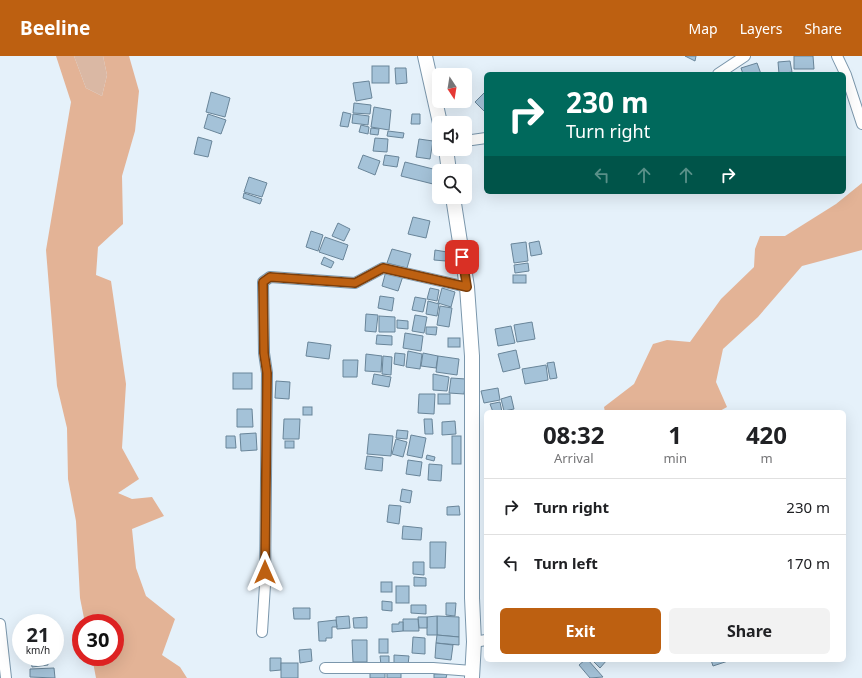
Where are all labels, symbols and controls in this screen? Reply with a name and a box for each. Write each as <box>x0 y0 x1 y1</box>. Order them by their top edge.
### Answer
text: Beeline <box>20 15 90 41</box>
text: Map <box>689 19 718 38</box>
text: Layers <box>740 19 782 38</box>
text: Share <box>804 19 842 38</box>
north arrow <box>432 68 472 108</box>
map controls <box>432 68 472 204</box>
text: 230 m <box>566 83 649 121</box>
icon: right <box>500 88 552 140</box>
button: sound <box>432 116 472 156</box>
text: Turn right <box>566 119 650 143</box>
button: search <box>432 164 472 204</box>
icon: left <box>591 164 613 186</box>
icon: ahead <box>633 164 655 186</box>
icon: ahead <box>675 164 697 186</box>
icon: right <box>717 164 739 186</box>
pin <box>445 240 479 274</box>
icon: arrive <box>451 246 473 268</box>
text: 08:32 <box>543 418 605 451</box>
text: 1 <box>668 418 682 451</box>
text: 420 <box>746 418 787 451</box>
text: Arrival <box>554 449 594 467</box>
text: min <box>663 449 687 467</box>
text: m <box>760 449 773 467</box>
icon: right <box>500 496 522 518</box>
text: Turn right <box>534 497 609 517</box>
text: 230 m <box>786 497 830 517</box>
position arrow <box>244 551 286 593</box>
icon: left <box>500 552 522 574</box>
text: Turn left <box>534 553 598 573</box>
text: 170 m <box>786 553 830 573</box>
button: Exit <box>500 608 661 654</box>
button: Share <box>669 608 830 654</box>
speed limit sign: 30 <box>72 614 124 666</box>
text: 21 <box>27 621 49 648</box>
text: km/h <box>26 643 50 657</box>

